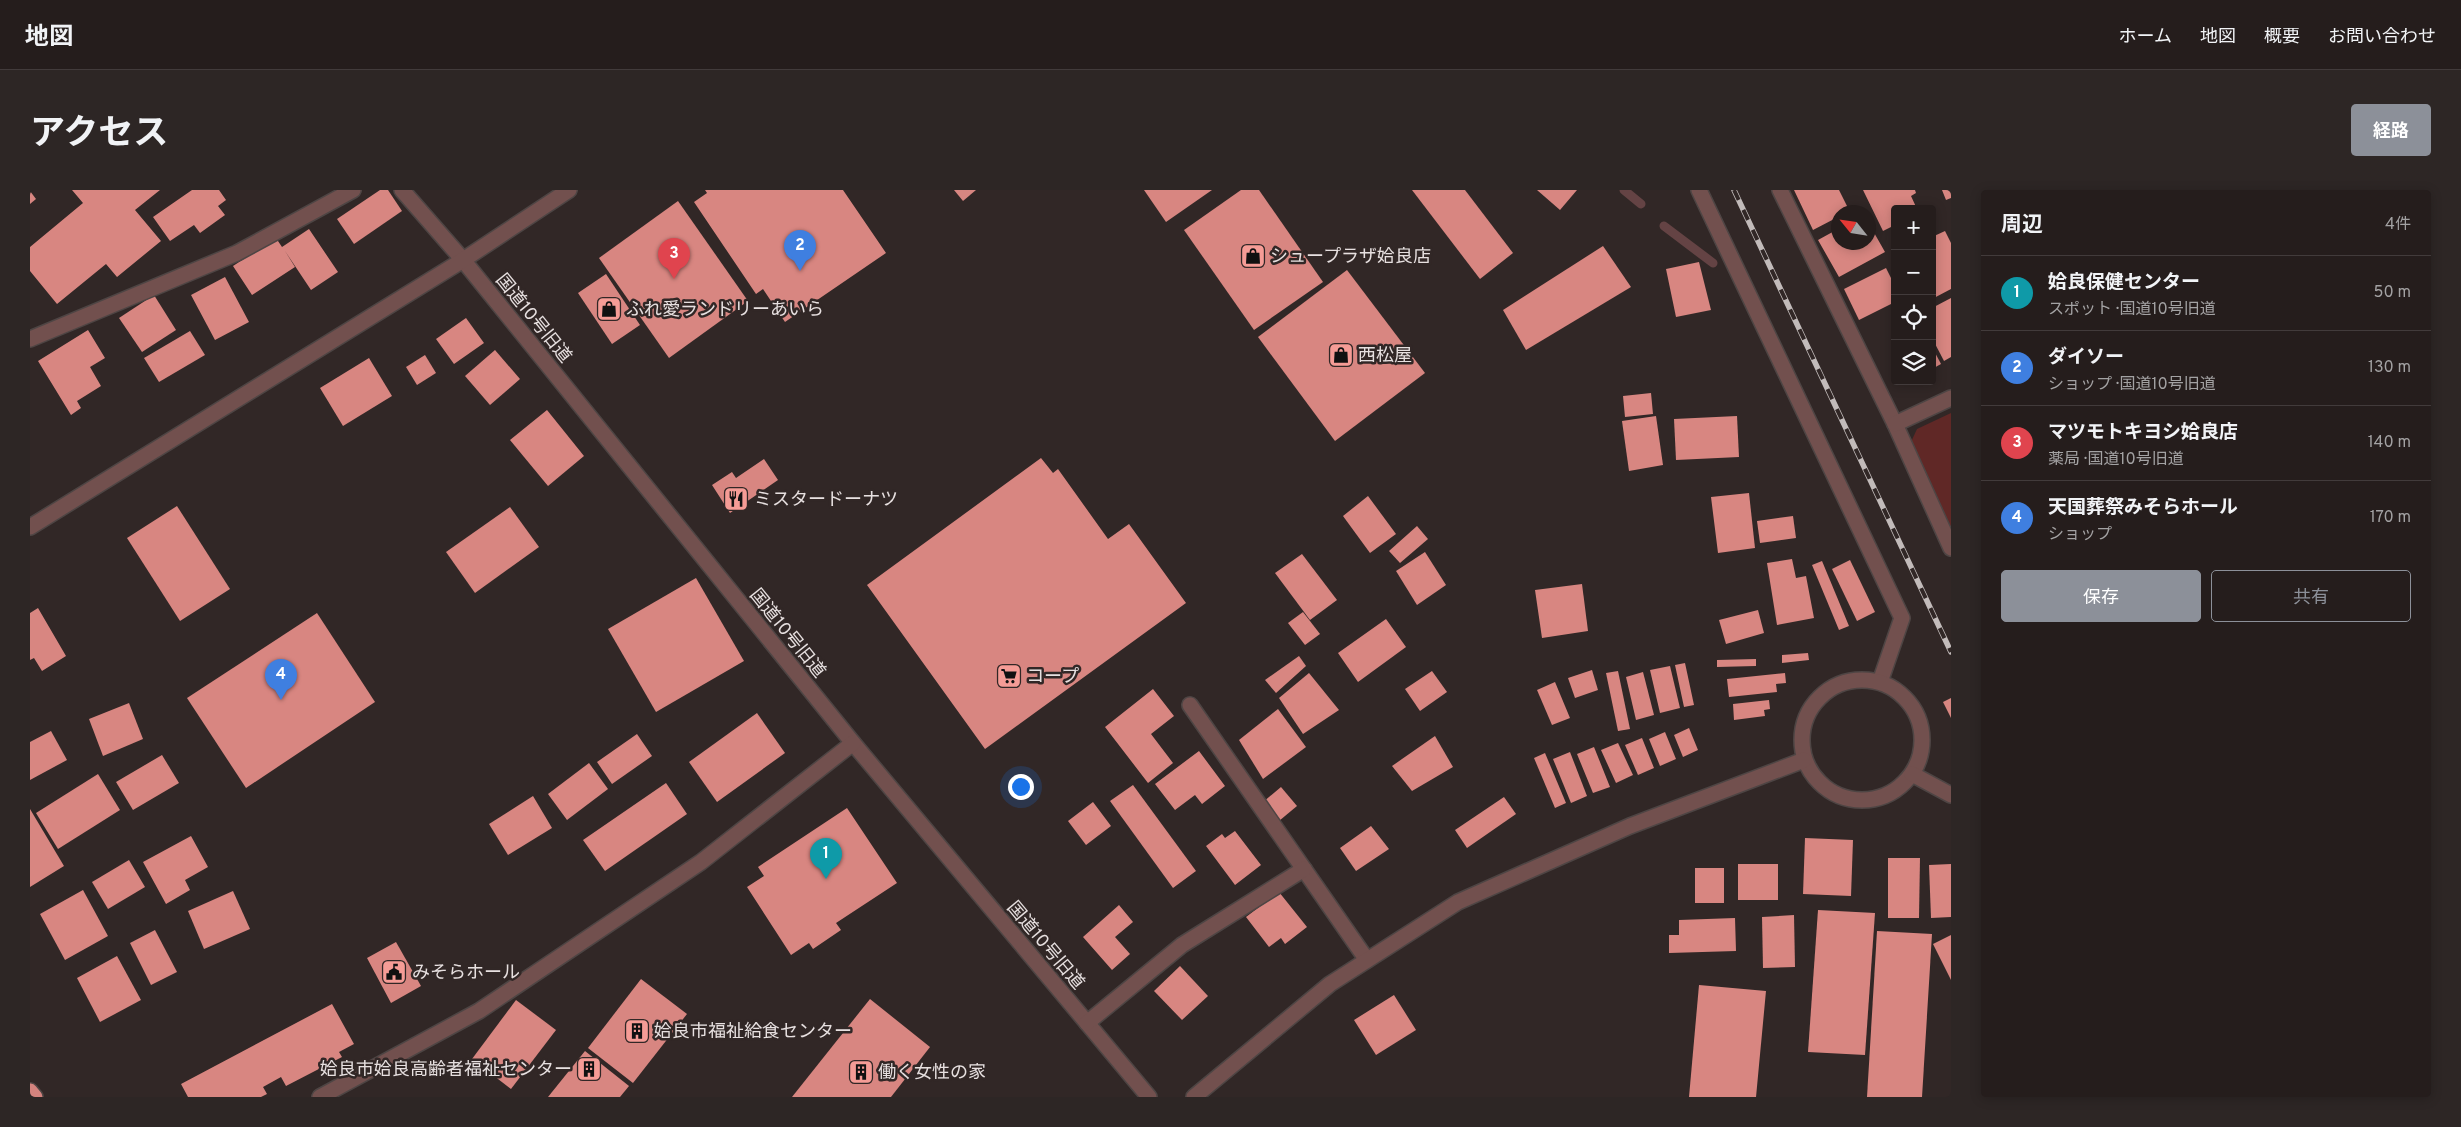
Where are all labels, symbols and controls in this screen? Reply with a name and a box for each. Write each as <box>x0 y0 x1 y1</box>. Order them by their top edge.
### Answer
text: 地図 <box>25 23 73 53</box>
text: ホーム <box>2119 26 2172 49</box>
text: 地図 <box>2200 26 2236 49</box>
text: 概要 <box>2264 26 2300 49</box>
text: お問い合わせ <box>2328 26 2436 49</box>
button: 経路 <box>2351 104 2431 156</box>
text: アクセス <box>30 113 168 157</box>
north arrow <box>1831 205 1876 250</box>
map controls <box>1891 205 1936 385</box>
button: + <box>1891 205 1936 250</box>
text: 周辺 <box>2001 212 2043 239</box>
text: 4件 <box>2385 215 2411 235</box>
pin: 2 <box>784 230 816 271</box>
pin: 3 <box>658 238 690 279</box>
shop icon: シュープラザ姶良店 <box>1240 243 1266 269</box>
place label: シュープラザ姶良店 <box>1270 246 1431 269</box>
button: − <box>1891 250 1936 295</box>
street label: 国道10号旧道 <box>490 270 576 368</box>
text: 姶良保健センター <box>2048 271 2200 295</box>
text: 1 <box>2014 283 2020 303</box>
text: 50 m <box>2374 283 2411 303</box>
button: locate <box>1891 295 1936 340</box>
shop icon: ふれ愛ランドリーあいら <box>596 296 622 322</box>
place label: ふれ愛ランドリーあいら <box>626 299 824 322</box>
text: スポット · 国道10号旧道 <box>2048 300 2216 320</box>
button: layers <box>1891 340 1936 385</box>
shop icon: 西松屋 <box>1328 342 1354 368</box>
place label: 西松屋 <box>1358 345 1412 368</box>
text: ダイソー <box>2048 346 2124 370</box>
text: 2 <box>2012 358 2022 378</box>
text: 130 m <box>2368 358 2411 378</box>
text: ショップ · 国道10号旧道 <box>2048 375 2216 395</box>
text: マツモトキヨシ姶良店 <box>2048 421 2238 445</box>
text: 3 <box>2012 433 2022 453</box>
text: 140 m <box>2368 433 2411 453</box>
text: 薬局 · 国道10号旧道 <box>2048 450 2184 470</box>
restaurant icon: ミスタードーナツ <box>723 486 749 512</box>
place label: ミスタードーナツ <box>754 489 898 512</box>
text: 天国葬祭みそらホール <box>2048 496 2238 520</box>
text: 4 <box>2012 508 2022 528</box>
text: 170 m <box>2370 508 2411 528</box>
text: ショップ <box>2048 525 2112 545</box>
button: 保存 <box>2001 570 2201 622</box>
button: 共有 <box>2211 570 2411 622</box>
street label: 国道10号旧道 <box>744 585 830 683</box>
pin: 4 <box>265 659 297 700</box>
supermarket icon: コープ <box>996 663 1022 689</box>
place label: コープ <box>1026 666 1079 689</box>
your location <box>1008 774 1034 800</box>
pin: 1 <box>810 838 842 879</box>
street label: 国道10号旧道 <box>1001 897 1088 995</box>
public building icon: みそらホール <box>381 959 407 985</box>
place label: みそらホール <box>412 962 520 985</box>
building icon: 姶良市福祉給食センター <box>624 1018 650 1044</box>
place label: 姶良市福祉給食センター <box>654 1021 852 1044</box>
building icon: 姶良市姶良高齢者福祉センター <box>576 1056 602 1082</box>
place label: 姶良市姶良高齢者福祉センター <box>320 1059 572 1082</box>
building icon: 働く女性の家 <box>848 1059 874 1085</box>
place label: 働く女性の家 <box>878 1062 986 1085</box>

